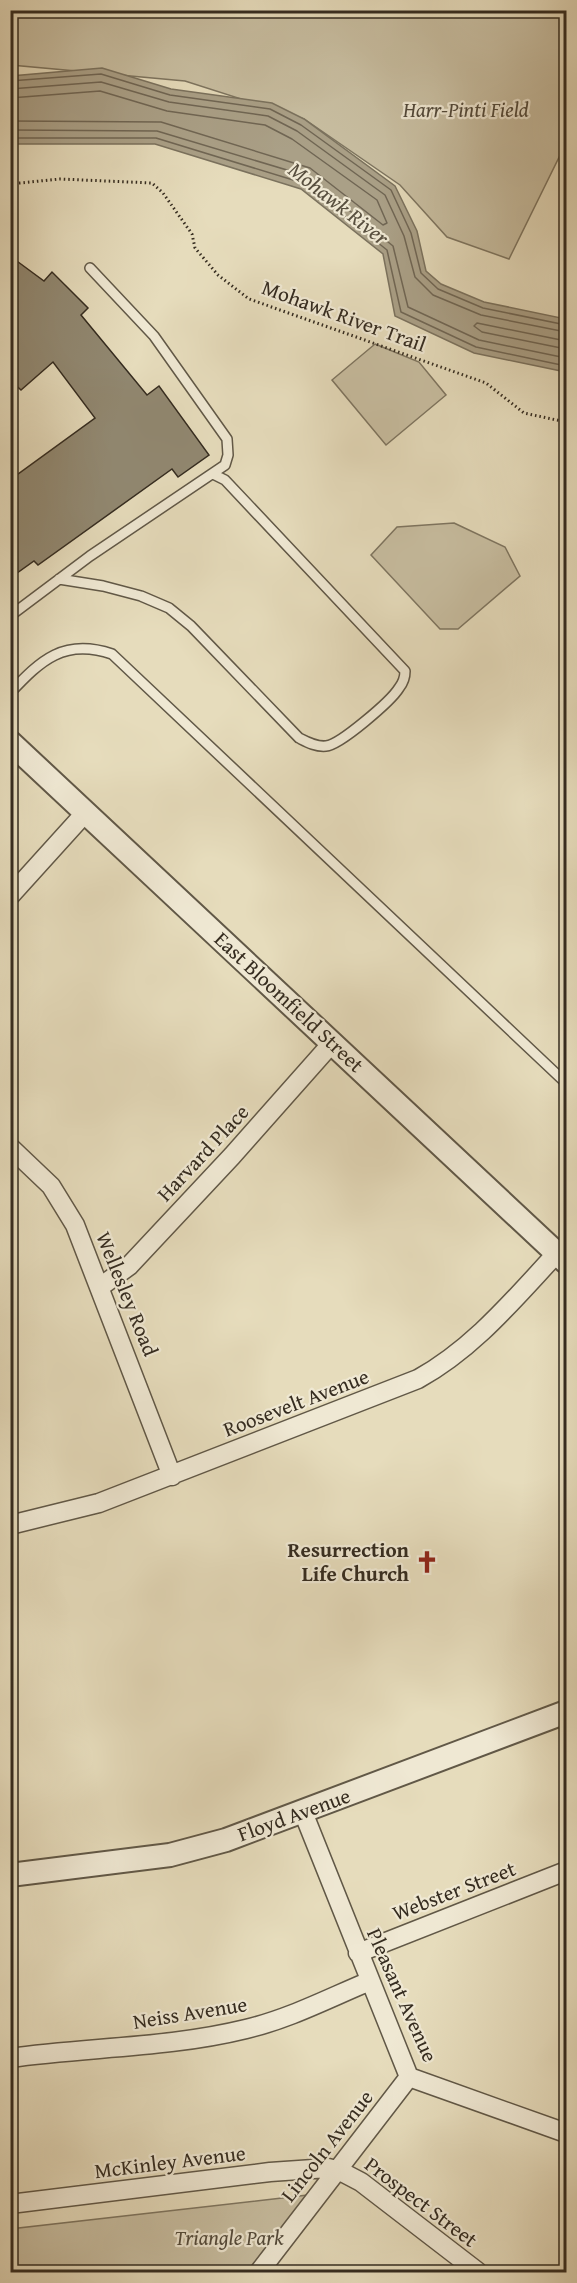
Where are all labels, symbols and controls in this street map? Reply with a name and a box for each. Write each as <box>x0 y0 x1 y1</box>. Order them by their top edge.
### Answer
park label: Harr-Pinti Field <box>402 94 529 125</box>
water label: Mohawk River <box>282 153 397 253</box>
street label: Mohawk River Trail <box>258 271 431 360</box>
street label: East Bloomfield Street <box>208 924 372 1080</box>
street label: Harvard Place <box>149 1097 256 1208</box>
street label: Wellesley Road <box>88 1227 167 1361</box>
street label: Roosevelt Avenue <box>218 1360 373 1445</box>
place label: Resurrection Life Church <box>288 1534 410 1589</box>
church icon: Resurrection Life Church <box>414 1549 440 1575</box>
street label: Floyd Avenue <box>233 1780 355 1849</box>
street label: Webster Street <box>388 1853 520 1928</box>
street label: Pleasant Avenue <box>359 1923 446 2067</box>
street label: Neiss Avenue <box>131 1988 249 2037</box>
street label: Lincoln Avenue <box>273 2083 380 2208</box>
street label: McKinley Avenue <box>93 2137 247 2186</box>
street label: Prospect Street <box>358 2149 485 2255</box>
park label: Triangle Park <box>174 2222 284 2253</box>

